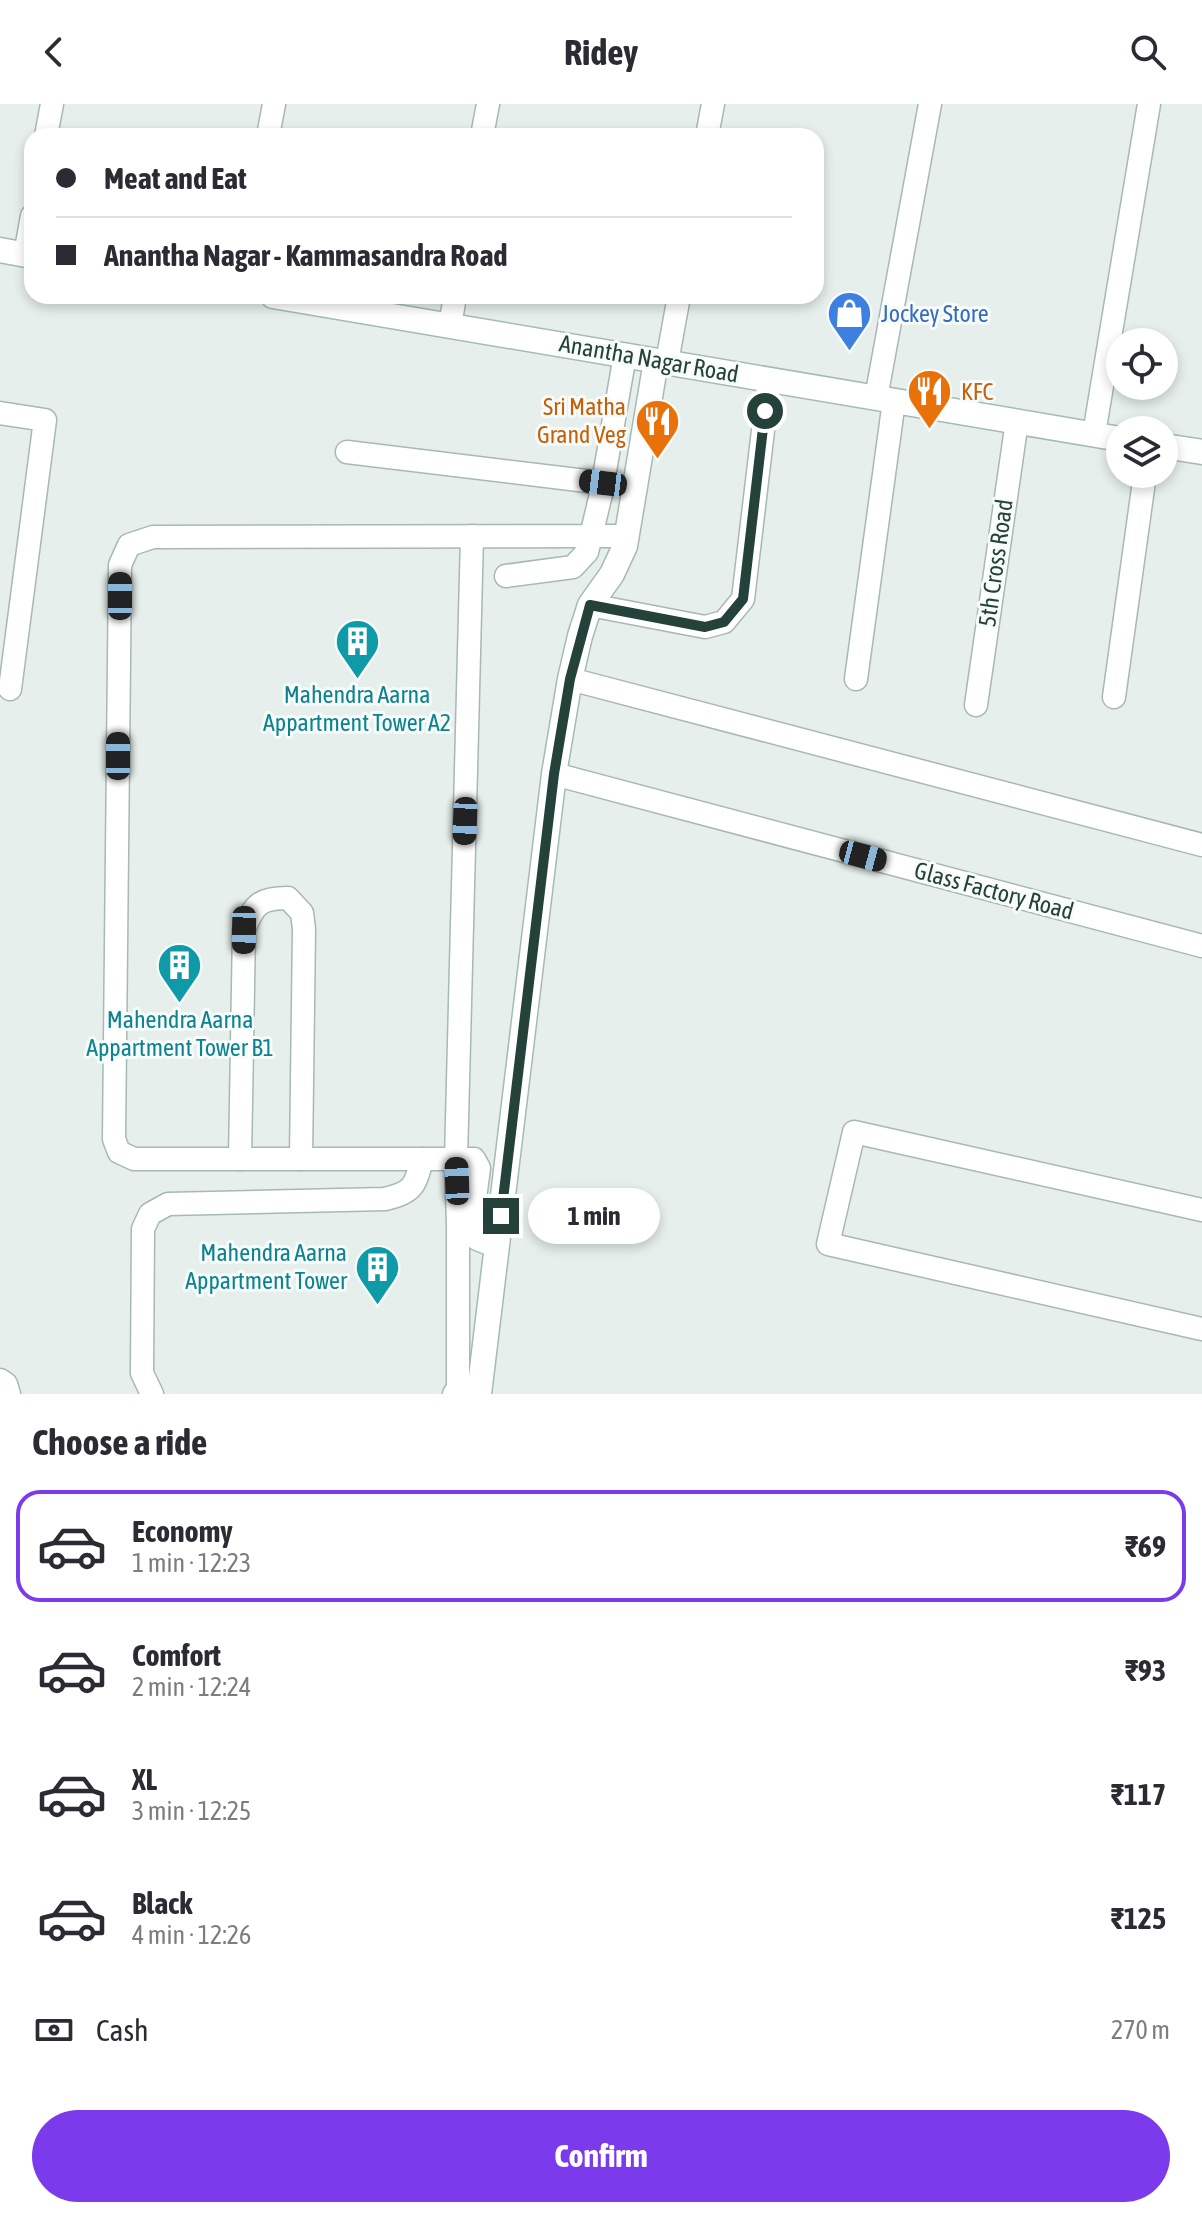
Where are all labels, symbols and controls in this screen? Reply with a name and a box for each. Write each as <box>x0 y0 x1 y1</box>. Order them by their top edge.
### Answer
icon: back <box>32 30 76 74</box>
icon: search <box>1126 30 1170 74</box>
text: Ridey <box>564 31 638 73</box>
text: Meat and Eat <box>104 161 247 195</box>
text: Anantha Nagar - Kammasandra Road <box>104 238 508 272</box>
shop icon: Jockey Store <box>826 290 874 353</box>
place label: Jockey Store <box>881 300 989 327</box>
map controls <box>1106 328 1178 488</box>
button: locate <box>1106 328 1178 400</box>
street label: Anantha Nagar Road <box>557 329 741 388</box>
restaurant icon: KFC <box>906 368 954 431</box>
place label: KFC <box>961 378 993 405</box>
place label: Sri Matha Grand Veg <box>537 393 627 448</box>
route start <box>747 393 783 429</box>
restaurant icon: Sri Matha Grand Veg <box>633 397 681 460</box>
button: layers <box>1106 416 1178 488</box>
car <box>578 468 628 498</box>
street label: 5th Cross Road <box>973 498 1018 628</box>
car <box>108 572 132 620</box>
building icon: Mahendra Aarna Appartment Tower A2 <box>333 617 381 680</box>
place label: Mahendra Aarna Appartment Tower A2 <box>263 681 451 736</box>
car <box>106 732 130 780</box>
car <box>452 797 478 845</box>
car <box>837 838 889 874</box>
street label: Glass Factory Road <box>912 856 1077 925</box>
car <box>232 906 256 954</box>
building icon: Mahendra Aarna Appartment Tower B1 <box>156 942 204 1005</box>
place label: Mahendra Aarna Appartment Tower B1 <box>86 1006 274 1061</box>
car <box>444 1157 470 1205</box>
callout: 1 min <box>529 1188 661 1244</box>
route end <box>483 1198 519 1234</box>
text: 1 min <box>567 1201 621 1231</box>
place label: Mahendra Aarna Appartment Tower <box>185 1239 348 1294</box>
building icon: Mahendra Aarna Appartment Tower <box>354 1243 402 1306</box>
text: Choose a ride <box>32 1421 207 1463</box>
icon: car <box>36 1510 108 1582</box>
text: Economy <box>132 1514 233 1548</box>
text: ₹69 <box>1125 1529 1166 1563</box>
text: 1 min · 12:23 <box>132 1548 251 1578</box>
icon: car <box>36 1634 108 1706</box>
text: Comfort <box>132 1638 221 1672</box>
text: ₹93 <box>1125 1653 1166 1687</box>
text: 2 min · 12:24 <box>132 1672 251 1702</box>
icon: car <box>36 1758 108 1830</box>
text: XL <box>132 1762 157 1796</box>
text: ₹117 <box>1111 1777 1166 1811</box>
text: 3 min · 12:25 <box>132 1796 251 1826</box>
icon: car <box>36 1882 108 1954</box>
text: Black <box>132 1886 192 1920</box>
text: ₹125 <box>1111 1901 1166 1935</box>
text: 4 min · 12:26 <box>132 1920 251 1950</box>
icon: cash <box>32 2008 76 2052</box>
text: Cash <box>96 2013 149 2047</box>
text: 270 m <box>1111 2015 1170 2045</box>
button: Confirm <box>32 2110 1170 2202</box>

